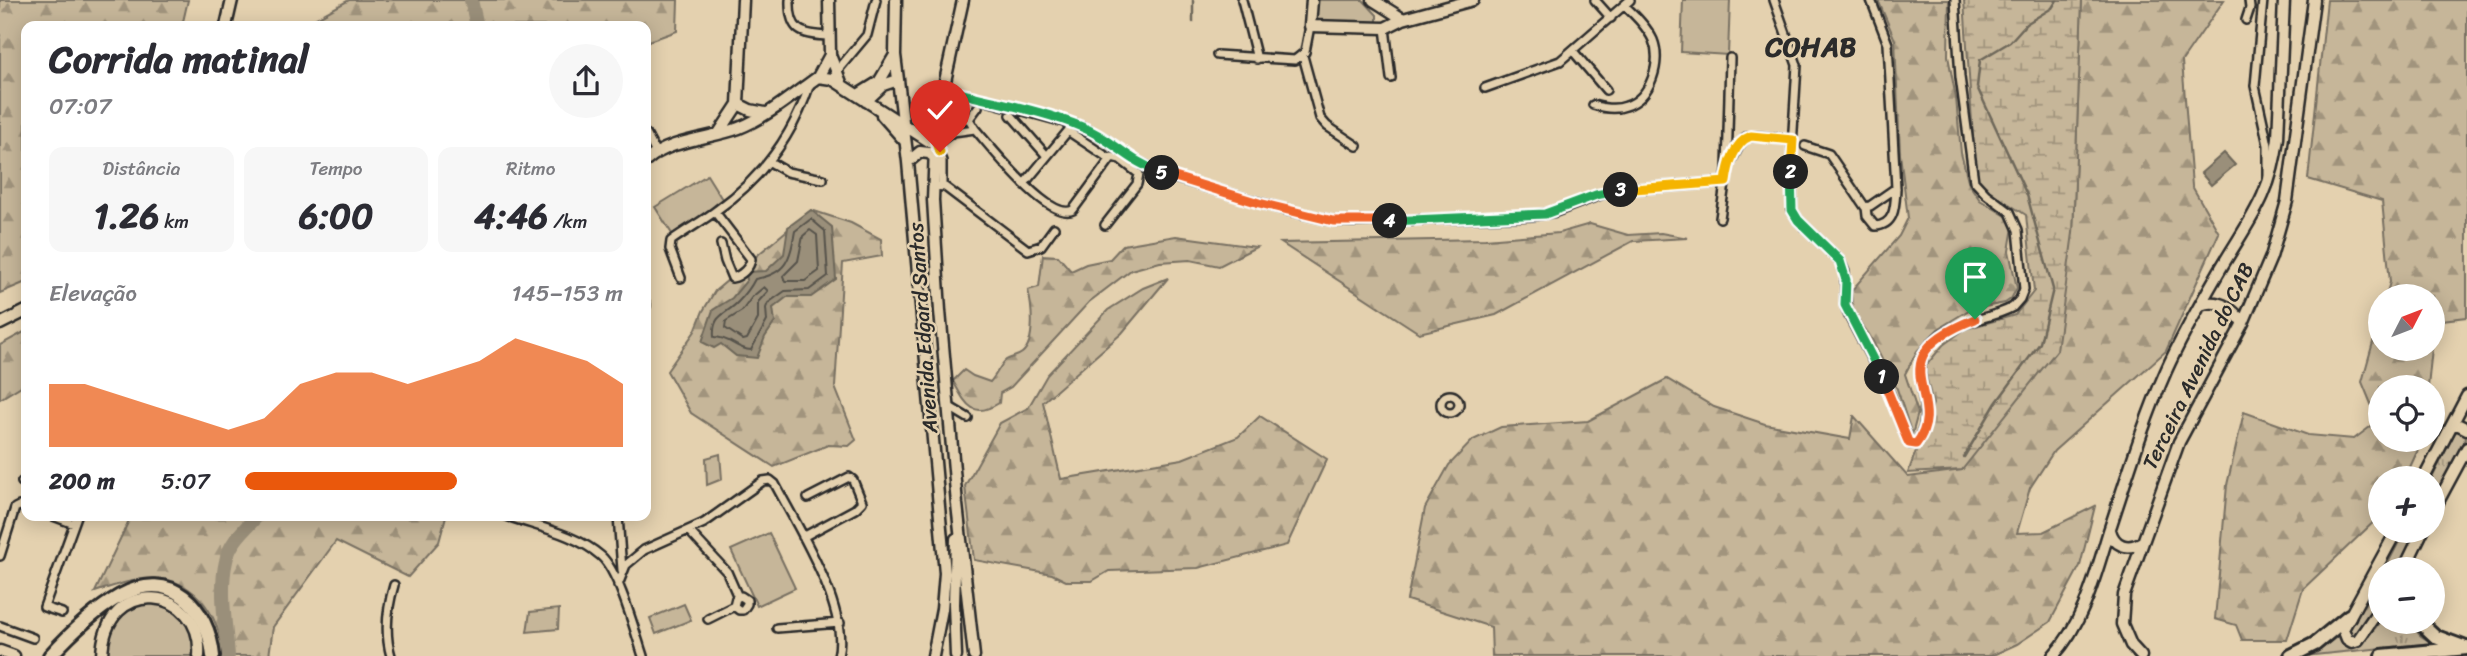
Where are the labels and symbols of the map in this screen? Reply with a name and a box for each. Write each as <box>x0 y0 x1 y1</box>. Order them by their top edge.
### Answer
district label: COHAB <box>1764 22 1857 71</box>
pin <box>910 80 970 152</box>
pin: 2 <box>1774 154 1809 190</box>
pin: 5 <box>1144 156 1180 190</box>
pin: 3 <box>1604 172 1638 208</box>
pin: 4 <box>1372 204 1408 238</box>
street label: Avenida Edgard Santos <box>897 221 949 436</box>
pin <box>1945 247 2005 319</box>
street label: Terceira Avenida do CAB <box>2131 256 2265 476</box>
north arrow <box>2368 284 2445 360</box>
pin: 1 <box>1864 360 1899 394</box>

